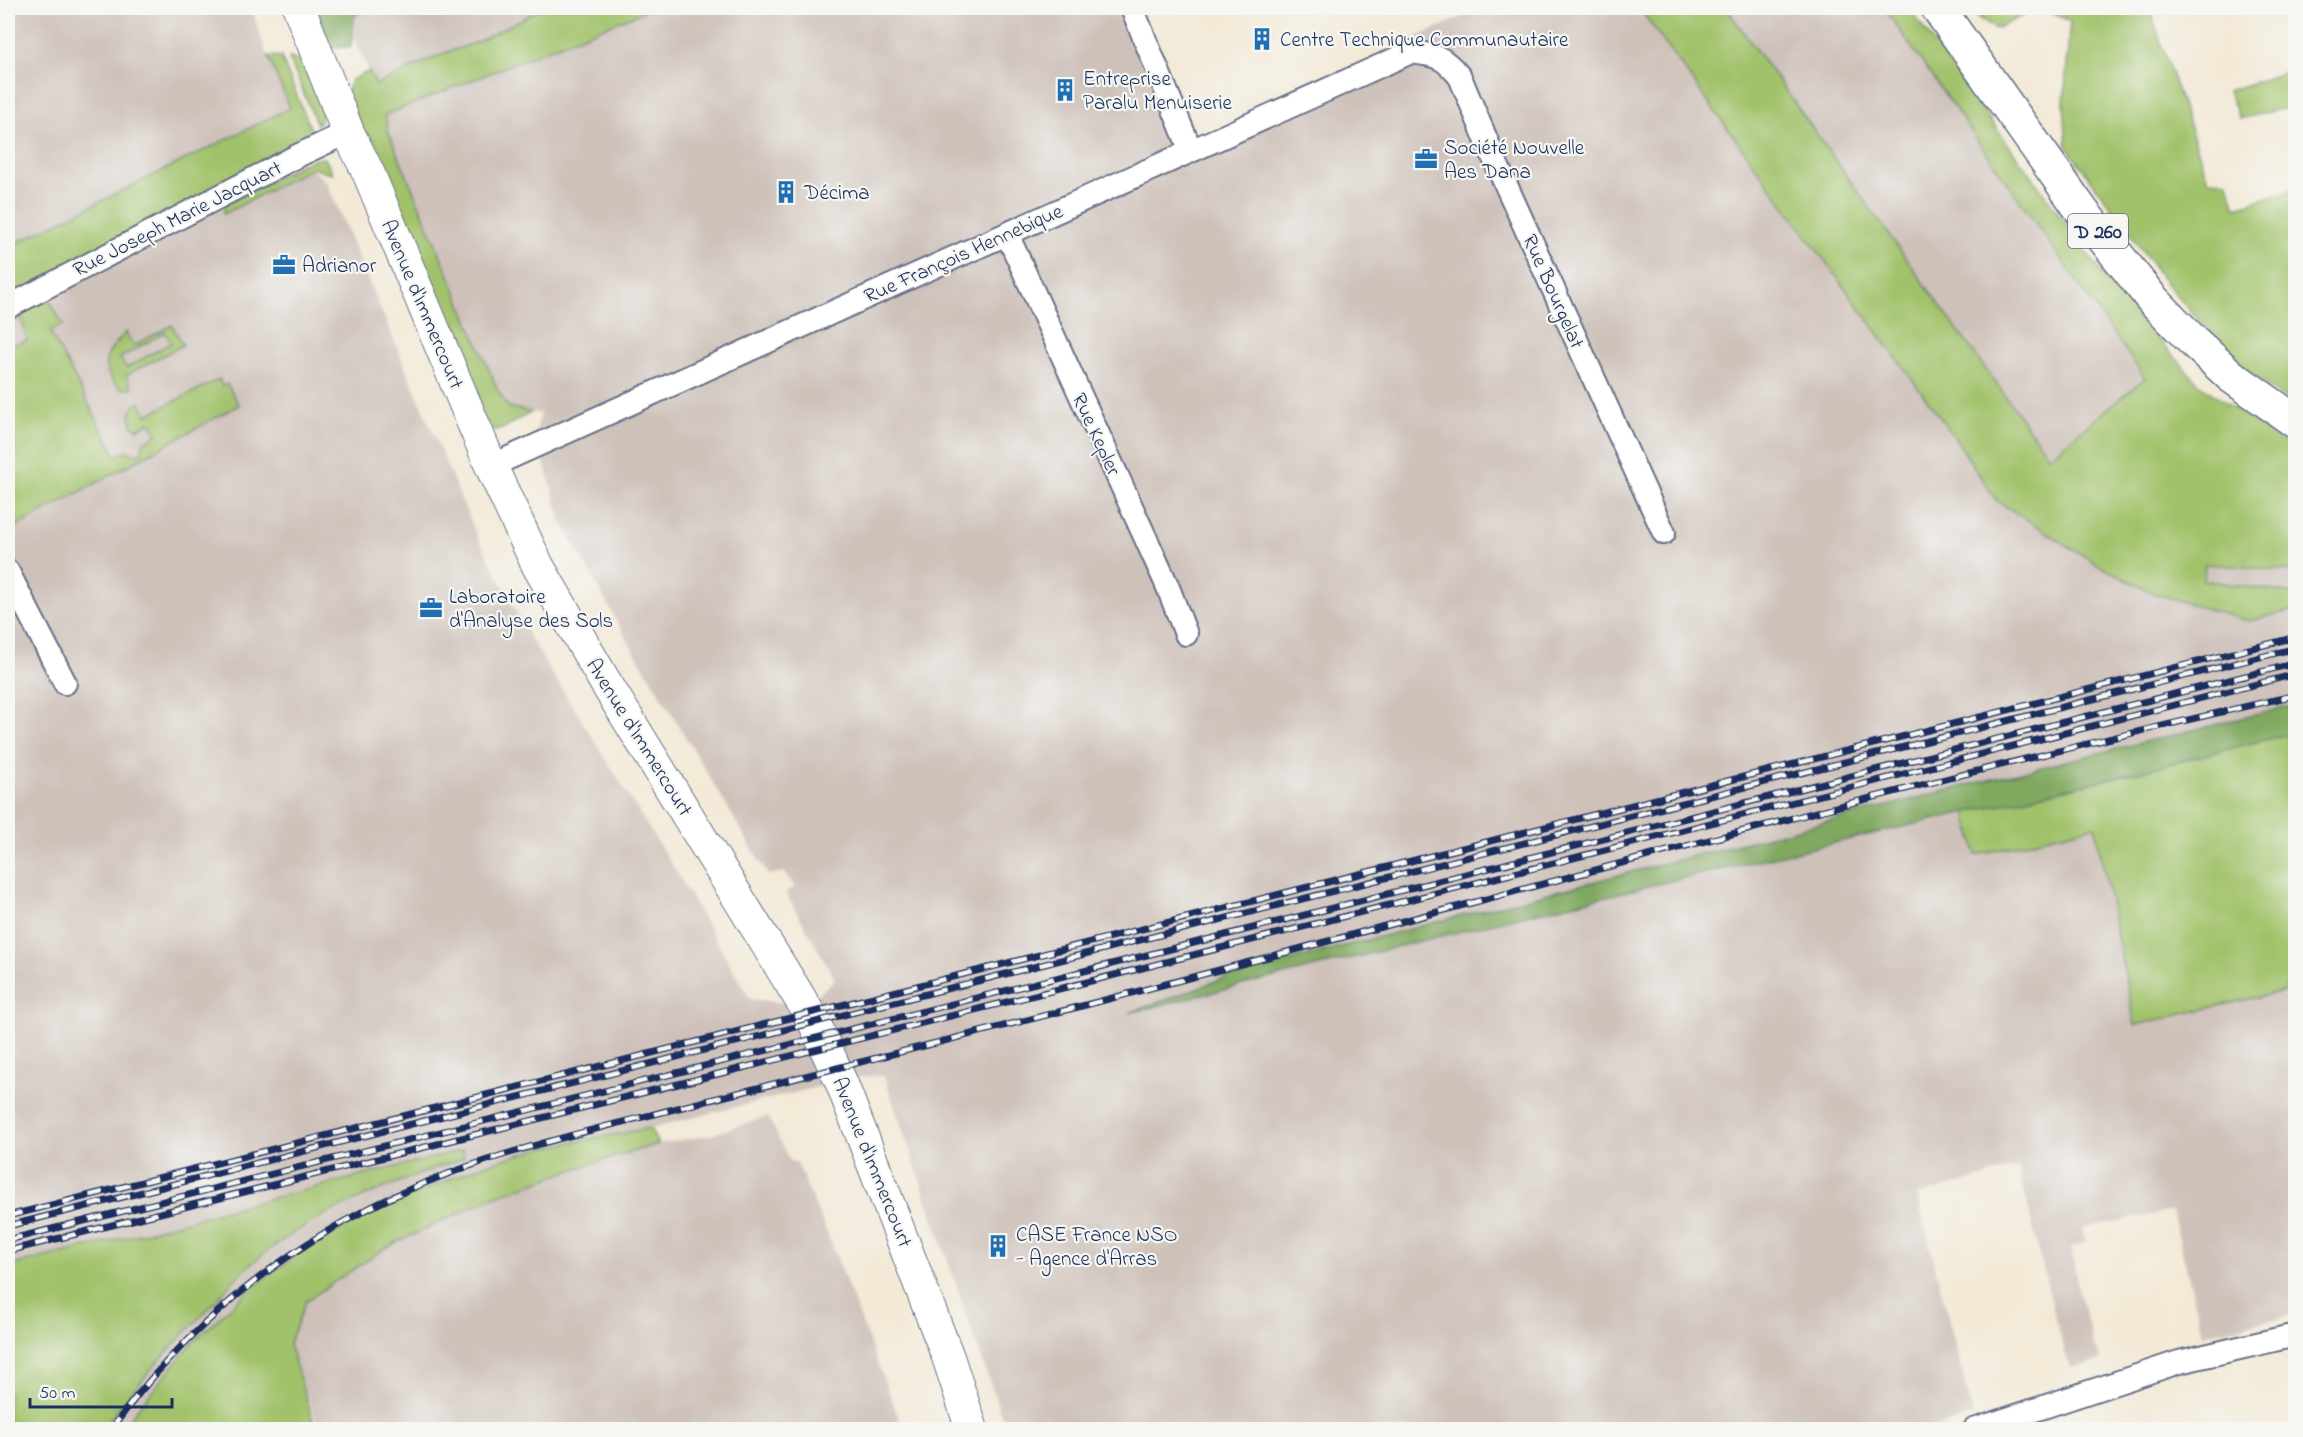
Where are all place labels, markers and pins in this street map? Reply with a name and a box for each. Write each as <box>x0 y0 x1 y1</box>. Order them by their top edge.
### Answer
building icon: Centre Technique Communautaire <box>1249 26 1275 52</box>
place label: Centre Technique Communautaire <box>1280 26 1569 56</box>
place label: Entreprise Paralu Menuiserie <box>1083 65 1232 119</box>
building icon: Entreprise Paralu Menuiserie <box>1052 77 1078 103</box>
place label: Société Nouvelle Aes Dana <box>1444 134 1585 188</box>
office icon: Société Nouvelle Aes Dana <box>1413 146 1439 172</box>
building icon: Décima <box>773 179 799 205</box>
place label: Décima <box>803 179 870 209</box>
office icon: Adrianor <box>271 252 297 278</box>
place label: Adrianor <box>302 252 377 282</box>
place label: Laboratoire d'Analyse des Sols <box>449 583 613 639</box>
office icon: Laboratoire d'Analyse des Sols <box>418 595 444 621</box>
place label: CASE France NSO - Agence d'Arras <box>1016 1221 1178 1277</box>
building icon: CASE France NSO - Agence d'Arras <box>985 1233 1011 1259</box>

